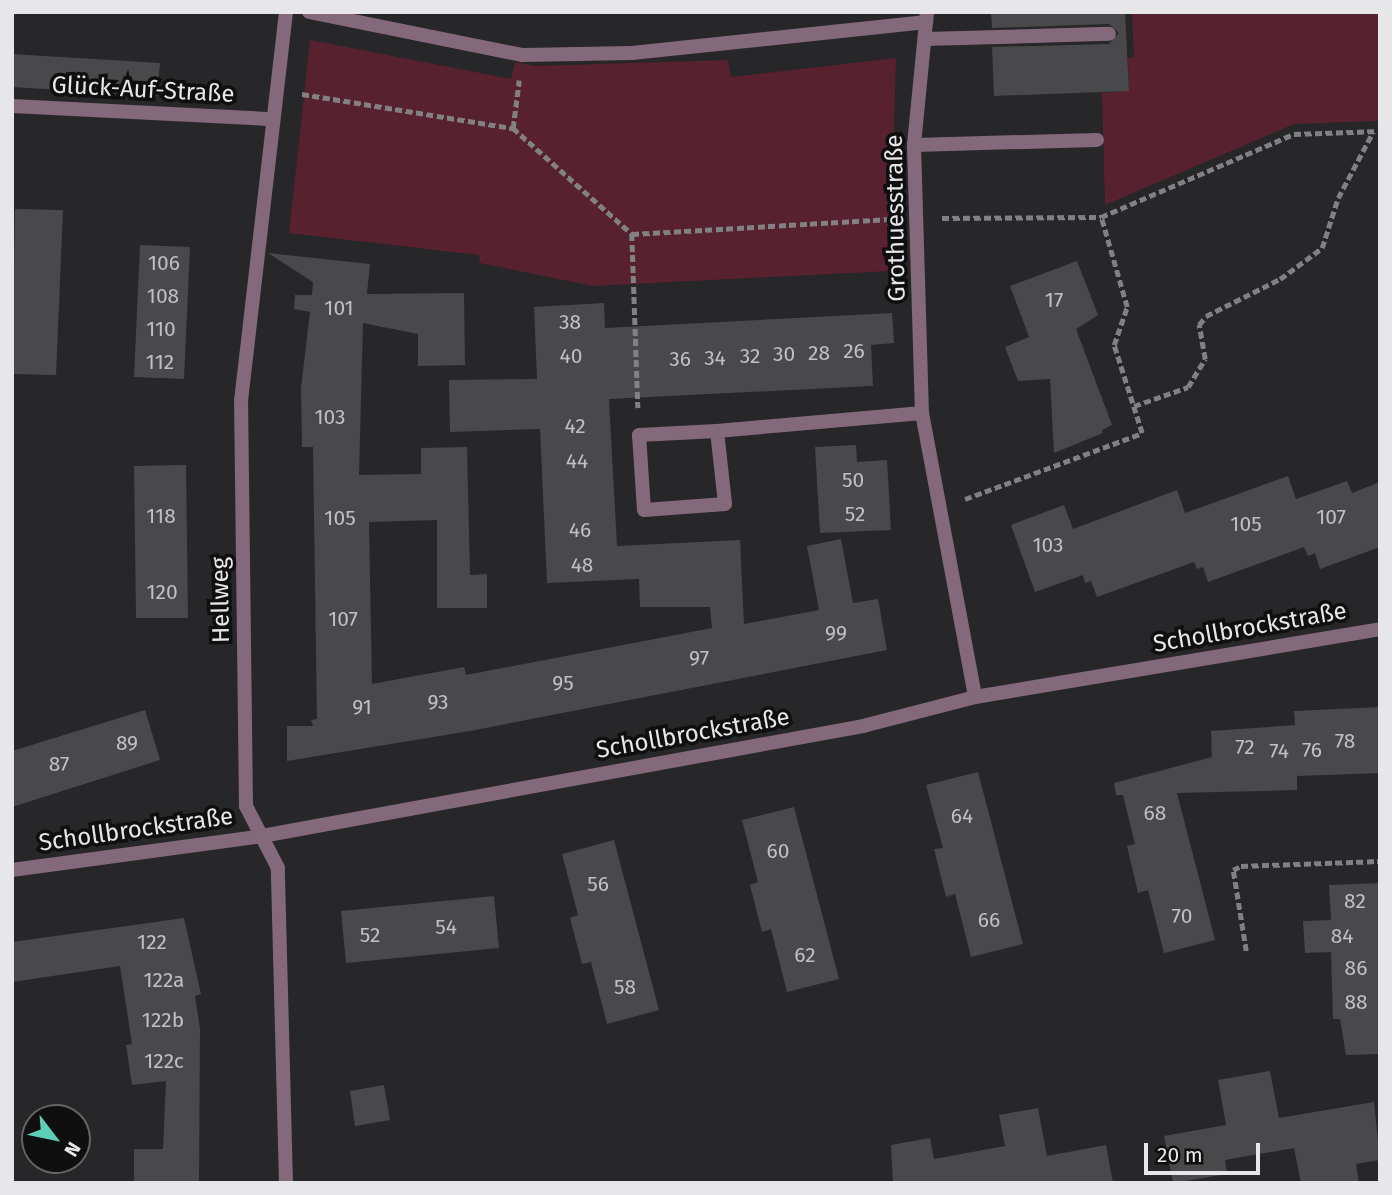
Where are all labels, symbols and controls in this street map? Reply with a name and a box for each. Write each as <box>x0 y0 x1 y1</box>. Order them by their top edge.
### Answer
street label: Glück-Auf-Straße <box>51 71 235 109</box>
street label: Grothuesstraße <box>880 134 912 302</box>
house number: 106 <box>148 250 180 276</box>
house number: 108 <box>147 283 179 309</box>
house number: 17 <box>1045 287 1063 313</box>
house number: 101 <box>324 295 354 321</box>
house number: 38 <box>559 309 581 335</box>
house number: 110 <box>146 316 176 342</box>
house number: 26 <box>843 338 865 364</box>
house number: 28 <box>808 340 830 366</box>
house number: 30 <box>773 341 795 367</box>
house number: 40 <box>560 343 582 369</box>
house number: 32 <box>740 343 760 369</box>
house number: 34 <box>704 345 726 371</box>
house number: 36 <box>669 346 691 372</box>
house number: 112 <box>146 349 174 375</box>
house number: 103 <box>314 404 346 430</box>
house number: 42 <box>564 413 586 439</box>
house number: 44 <box>566 448 588 474</box>
house number: 50 <box>842 467 864 493</box>
house number: 52 <box>845 501 865 527</box>
house number: 118 <box>146 503 176 529</box>
house number: 107 <box>1316 504 1346 530</box>
house number: 105 <box>324 505 356 531</box>
house number: 105 <box>1230 511 1262 537</box>
house number: 46 <box>569 517 591 543</box>
house number: 103 <box>1032 532 1064 558</box>
house number: 48 <box>571 552 593 578</box>
street label: Hellweg <box>206 557 236 643</box>
house number: 120 <box>146 579 178 605</box>
street label: Schollbrockstraße <box>1151 597 1349 659</box>
house number: 107 <box>328 606 358 632</box>
house number: 99 <box>825 620 847 646</box>
house number: 97 <box>689 645 709 671</box>
house number: 95 <box>552 670 574 696</box>
house number: 93 <box>427 689 449 715</box>
house number: 91 <box>352 694 372 720</box>
street label: Schollbrockstraße <box>594 703 792 765</box>
house number: 78 <box>1335 728 1355 754</box>
house number: 89 <box>116 730 138 756</box>
house number: 72 <box>1235 734 1255 760</box>
house number: 76 <box>1302 737 1322 763</box>
house number: 74 <box>1269 738 1289 764</box>
house number: 87 <box>49 751 69 777</box>
house number: 68 <box>1144 800 1166 826</box>
street label: Schollbrockstraße <box>37 802 235 858</box>
house number: 64 <box>951 803 973 829</box>
house number: 60 <box>767 838 789 864</box>
house number: 56 <box>587 871 609 897</box>
house number: 82 <box>1344 888 1366 914</box>
house number: 70 <box>1172 903 1192 929</box>
house number: 66 <box>978 907 1000 933</box>
house number: 54 <box>435 914 457 940</box>
house number: 52 <box>360 922 380 948</box>
house number: 84 <box>1331 923 1353 949</box>
house number: 122 <box>137 929 167 955</box>
house number: 62 <box>794 942 816 968</box>
house number: 86 <box>1345 955 1367 981</box>
house number: 122a <box>143 967 185 993</box>
house number: 58 <box>614 974 636 1000</box>
house number: 88 <box>1344 989 1368 1015</box>
house number: 122b <box>142 1007 184 1033</box>
house number: 122c <box>144 1048 184 1074</box>
north arrow <box>21 1104 91 1174</box>
scale bar <box>1147 1128 1262 1172</box>
text: N <box>59 1138 86 1161</box>
text: 20 m <box>1157 1142 1203 1168</box>

